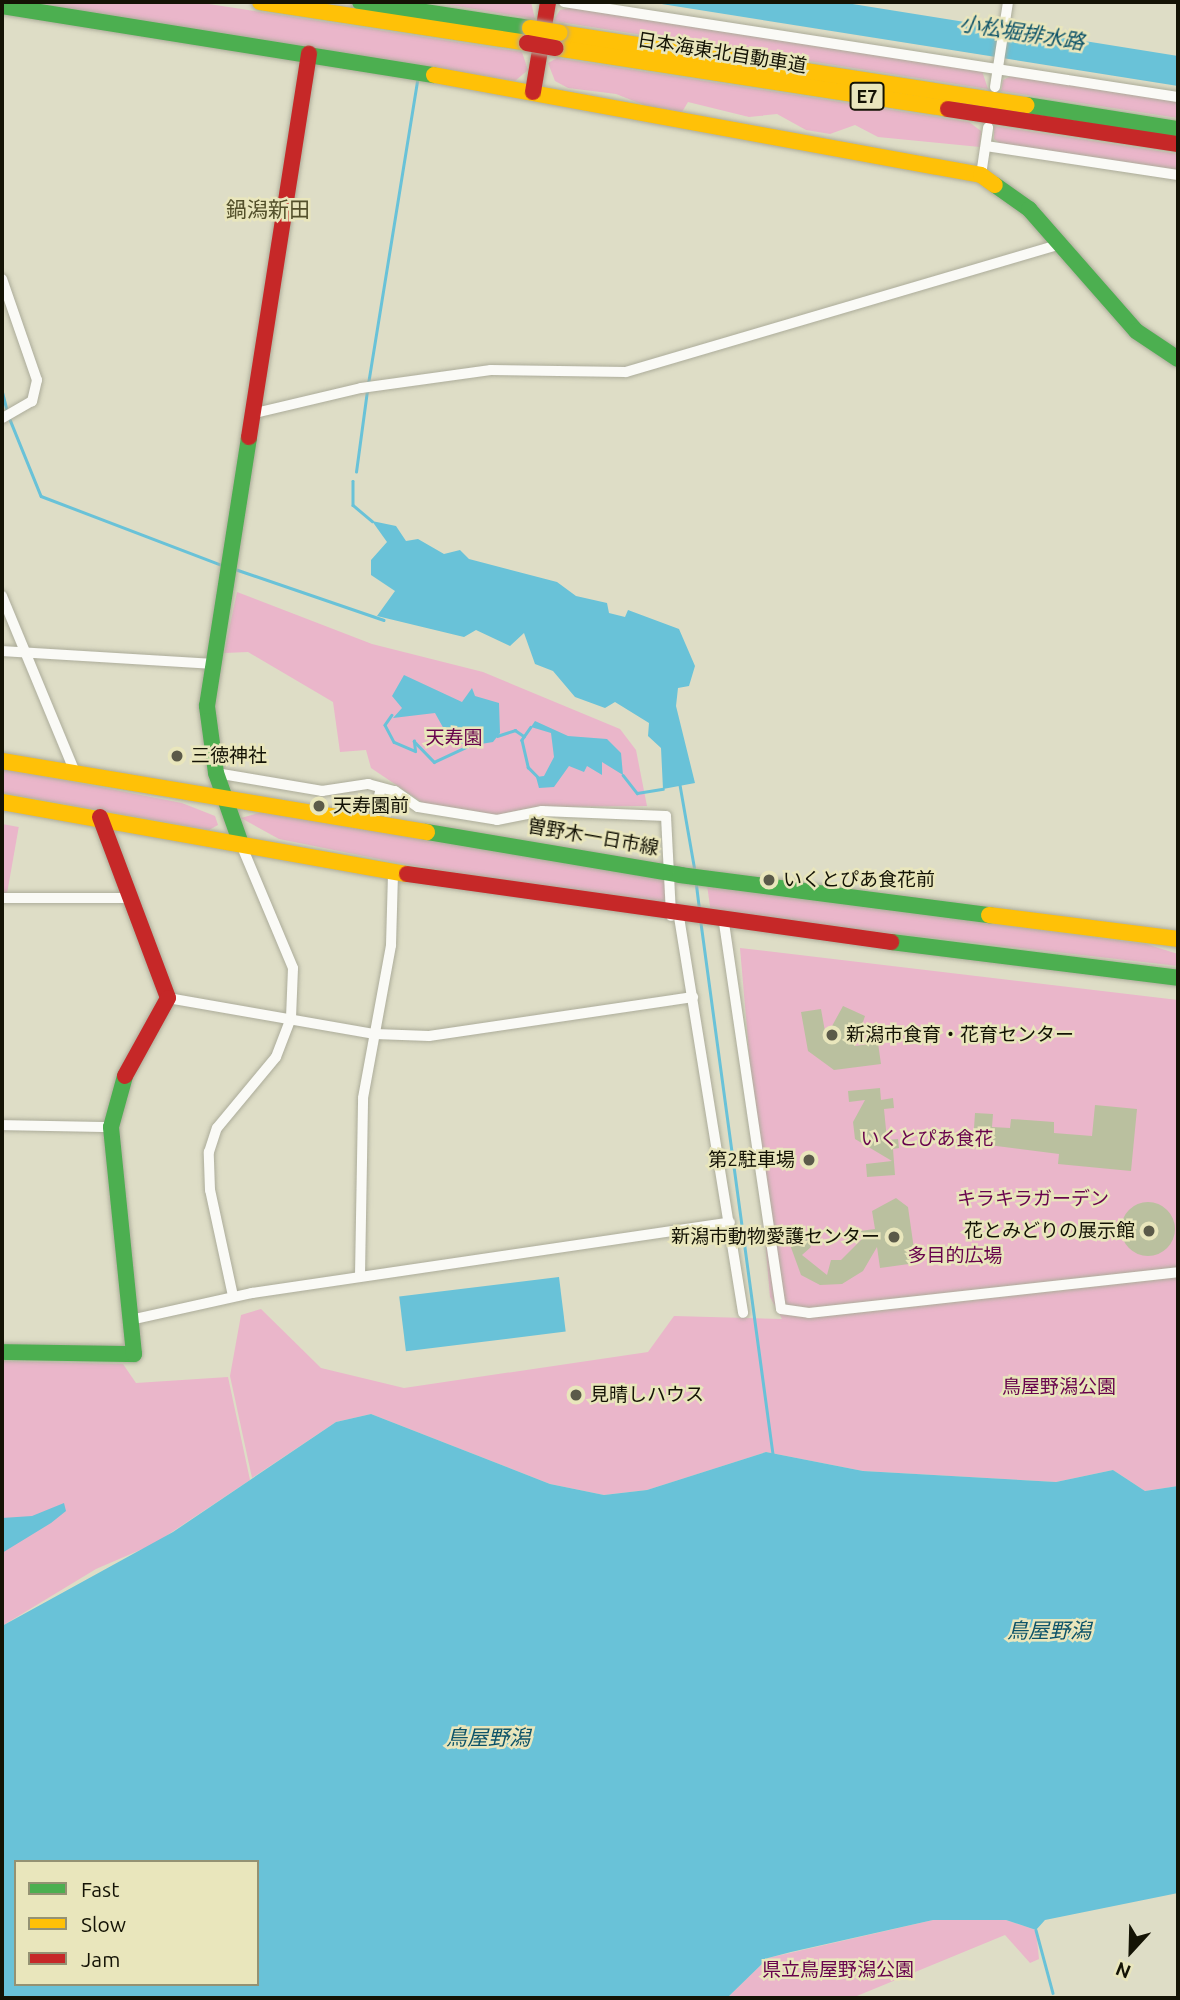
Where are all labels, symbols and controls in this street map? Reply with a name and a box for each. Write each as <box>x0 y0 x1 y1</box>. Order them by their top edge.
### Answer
water label: 小松堀排水路 <box>958 10 1086 54</box>
street label: 日本海東北自動車道 <box>636 28 808 78</box>
road number: E7 <box>850 82 884 110</box>
district label: 鍋潟新田 <box>226 196 310 222</box>
park label: 天寿園 <box>426 727 482 749</box>
place label: 三徳神社 <box>191 745 267 767</box>
marker: 三徳神社 <box>169 748 185 764</box>
place label: 天寿園前 <box>333 795 409 817</box>
marker: 天寿園前 <box>311 798 327 814</box>
street label: 曽野木一日市線 <box>526 814 660 860</box>
place label: いくとぴあ食花前 <box>783 869 935 891</box>
marker: いくとぴあ食花前 <box>761 872 777 888</box>
place label: 新潟市食育・花育センター <box>846 1024 1074 1046</box>
marker: 新潟市食育・花育センター <box>824 1027 840 1043</box>
park label: いくとぴあ食花 <box>861 1128 993 1150</box>
place label: 第2駐車場 <box>708 1149 795 1171</box>
marker: 第2駐車場 <box>801 1152 817 1168</box>
park label: キラキラガーデン <box>957 1188 1109 1210</box>
place label: 花とみどりの展示館 <box>964 1220 1135 1242</box>
marker: 花とみどりの展示館 <box>1141 1223 1157 1239</box>
place label: 新潟市動物愛護センター <box>671 1226 880 1248</box>
marker: 新潟市動物愛護センター <box>886 1229 902 1245</box>
park label: 多目的広場 <box>908 1245 1002 1267</box>
park label: 鳥屋野潟公園 <box>1002 1376 1116 1398</box>
place label: 見晴しハウス <box>590 1384 704 1406</box>
marker: 見晴しハウス <box>568 1387 584 1403</box>
water label: 鳥屋野潟 <box>1007 1617 1091 1643</box>
water label: 鳥屋野潟 <box>446 1724 530 1750</box>
legend <box>14 1860 259 1986</box>
text: Fast <box>81 1877 119 1901</box>
text: Slow <box>81 1912 126 1936</box>
north arrow <box>1096 1916 1166 1986</box>
text: Jam <box>81 1947 120 1971</box>
text: N <box>1112 1958 1134 1983</box>
park label: 県立鳥屋野潟公園 <box>762 1959 914 1981</box>

